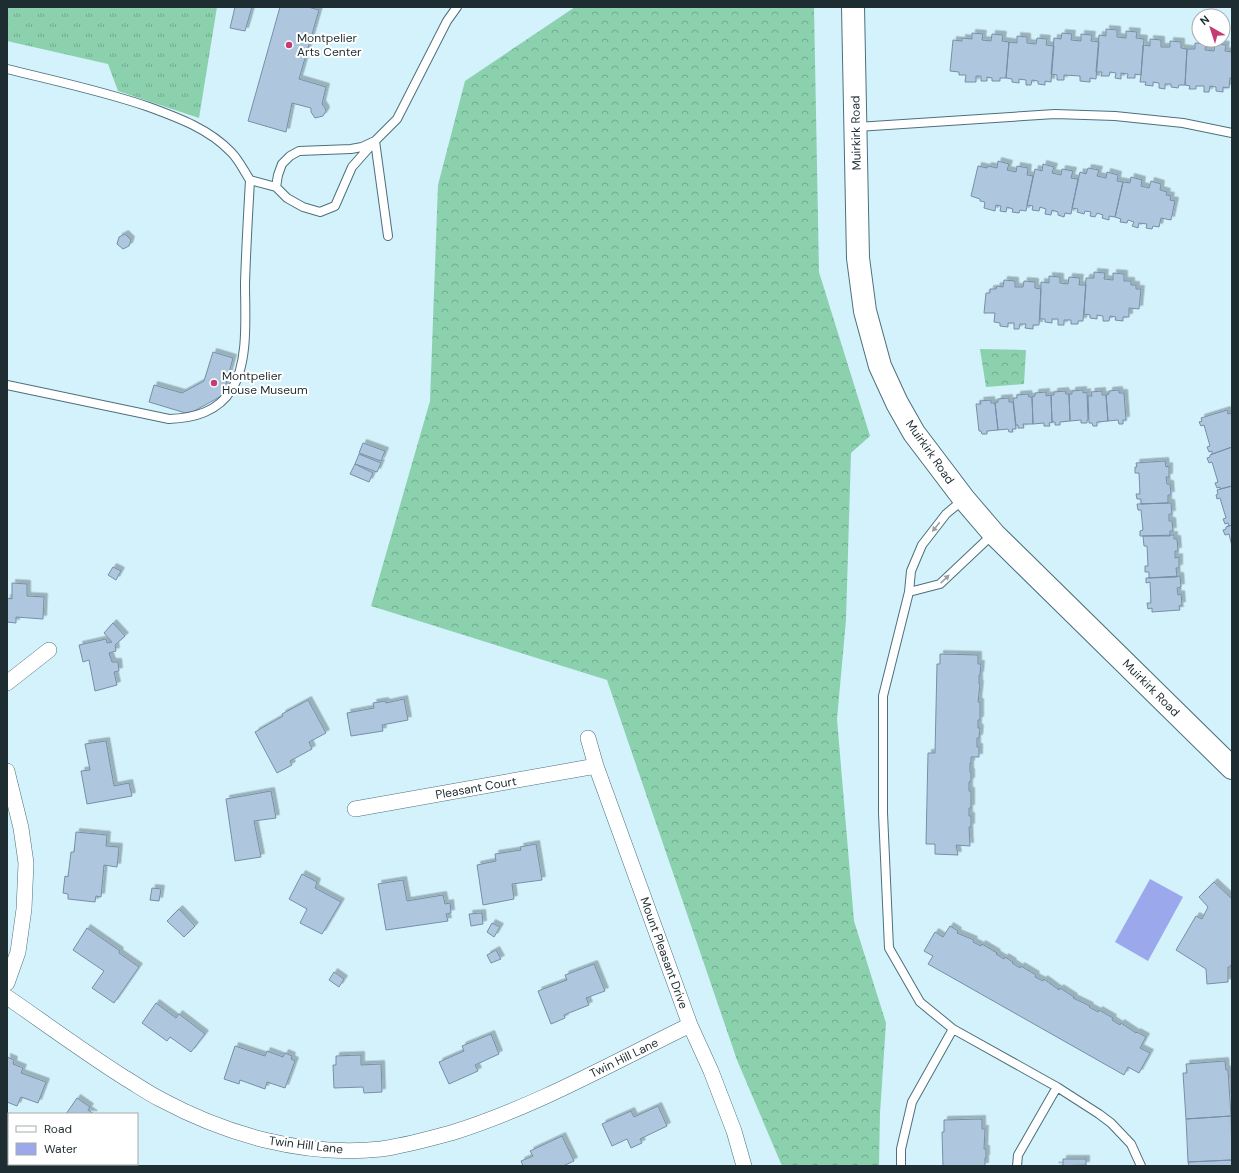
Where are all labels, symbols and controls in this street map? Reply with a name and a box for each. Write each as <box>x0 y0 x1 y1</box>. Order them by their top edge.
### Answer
north arrow <box>1191 8 1231 48</box>
text: N <box>1197 12 1212 28</box>
place label: Montpelier Arts Center <box>297 30 362 60</box>
marker: Montpelier Arts Center <box>284 40 294 50</box>
street label: Muirkirk Road <box>847 95 865 171</box>
place label: Montpelier House Museum <box>222 368 308 398</box>
marker: Montpelier House Museum <box>209 378 219 388</box>
street label: Muirkirk Road <box>902 417 958 487</box>
one-way arrow <box>932 521 941 532</box>
one-way arrow <box>940 574 950 584</box>
street label: Muirkirk Road <box>1119 656 1183 720</box>
street label: Pleasant Court <box>434 773 518 803</box>
street label: Mount Pleasant Drive <box>636 895 692 1011</box>
street label: Twin Hill Lane <box>587 1034 661 1081</box>
legend <box>8 1113 138 1165</box>
text: Road <box>44 1121 72 1137</box>
street label: Twin Hill Lane <box>268 1133 344 1157</box>
text: Water <box>44 1141 78 1157</box>

